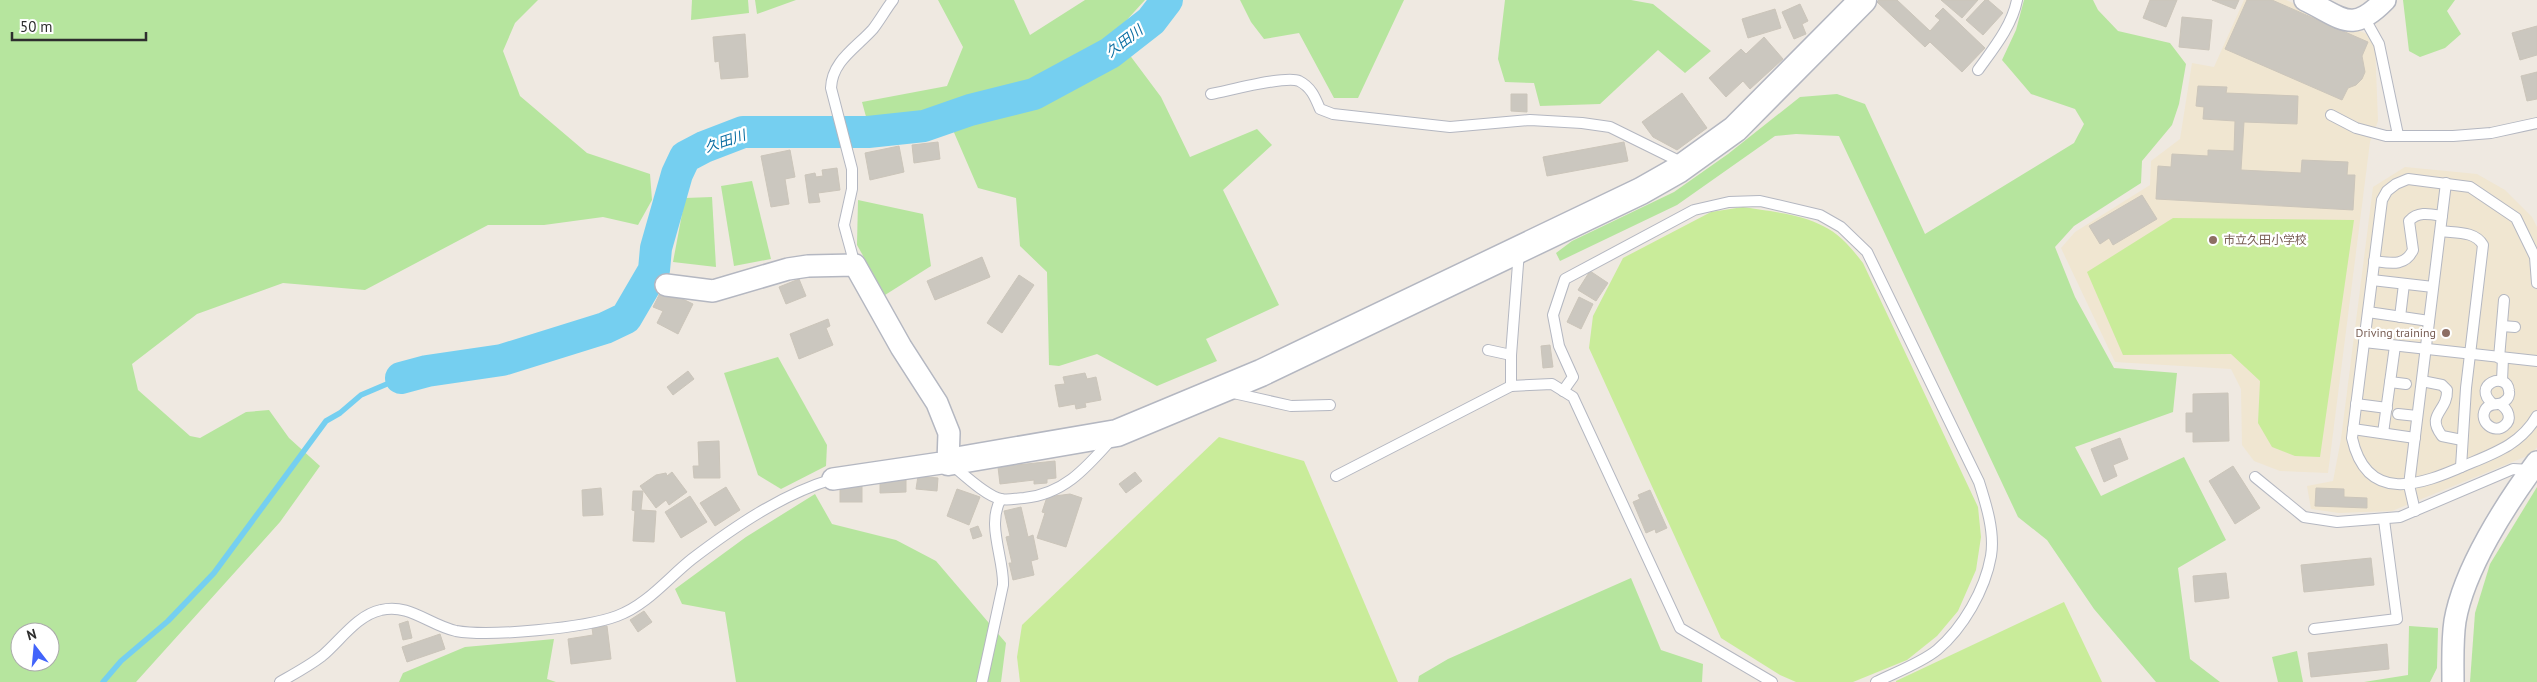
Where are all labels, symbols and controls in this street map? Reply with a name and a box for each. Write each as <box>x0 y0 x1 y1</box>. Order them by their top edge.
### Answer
scale bar <box>12 10 146 42</box>
text: 50 m <box>20 17 53 36</box>
water label: 久田川 <box>1102 20 1148 61</box>
water label: 久田川 <box>702 125 750 156</box>
place label: 市立久田小学校 <box>2223 232 2307 247</box>
marker: 市立久田小学校 <box>2207 234 2219 246</box>
place label: Driving training <box>2356 325 2436 340</box>
marker: Driving training <box>2440 327 2452 339</box>
north arrow <box>10 622 60 672</box>
text: N <box>25 625 38 644</box>

